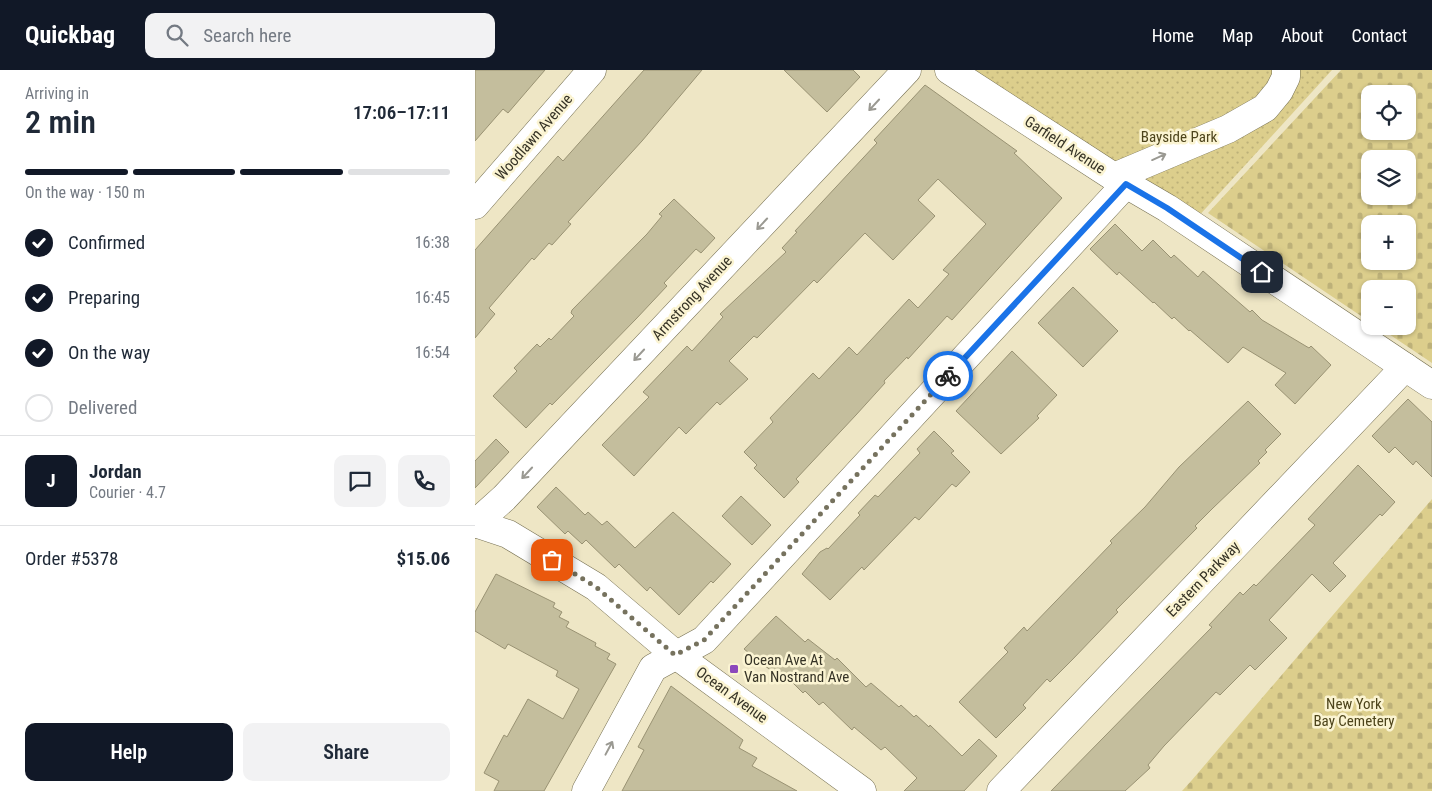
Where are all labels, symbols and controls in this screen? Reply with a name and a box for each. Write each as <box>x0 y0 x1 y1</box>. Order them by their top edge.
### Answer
search box <box>145 13 495 58</box>
text: Quickbag <box>25 21 115 49</box>
icon: search <box>163 21 191 49</box>
text: Search here <box>203 24 292 47</box>
text: Home <box>1152 25 1194 46</box>
text: Map <box>1222 25 1253 46</box>
text: About <box>1281 25 1323 46</box>
text: Contact <box>1351 25 1407 46</box>
text: Arriving in <box>25 84 89 103</box>
map controls <box>1361 85 1416 335</box>
button: locate <box>1361 85 1416 140</box>
street label: Woodlawn Avenue <box>492 90 576 184</box>
one-way arrow <box>868 99 880 112</box>
text: 17:06–17:11 <box>353 101 450 124</box>
text: 2 min <box>25 103 96 141</box>
street label: Garfield Avenue <box>1021 112 1109 178</box>
park label: Bayside Park <box>1141 128 1217 146</box>
button: layers <box>1361 150 1416 205</box>
one-way arrow <box>1151 152 1166 162</box>
text: On the way · 150 m <box>25 183 145 202</box>
button: + <box>1361 215 1416 270</box>
one-way arrow <box>756 217 768 230</box>
icon: check <box>25 229 53 257</box>
text: Confirmed <box>68 231 145 254</box>
text: 16:38 <box>415 233 450 252</box>
pin <box>1241 251 1283 293</box>
street label: Armstrong Avenue <box>648 252 736 344</box>
icon: home <box>1248 258 1276 286</box>
button: − <box>1361 280 1416 335</box>
icon: check <box>25 284 53 312</box>
text: Preparing <box>68 286 140 309</box>
text: 16:45 <box>415 288 450 307</box>
icon: check <box>25 339 53 367</box>
text: On the way <box>68 341 150 364</box>
text: 16:54 <box>415 343 450 362</box>
one-way arrow <box>633 348 645 361</box>
courier <box>923 351 973 401</box>
icon: bike <box>934 362 962 390</box>
text: Delivered <box>68 396 137 419</box>
button: chat <box>334 455 386 507</box>
button: phone <box>398 455 450 507</box>
text: Jordan <box>89 460 142 483</box>
one-way arrow <box>521 467 533 479</box>
text: J <box>46 469 56 492</box>
text: Courier · 4.7 <box>89 483 166 502</box>
street label: Eastern Parkway <box>1162 537 1244 621</box>
pin <box>531 539 573 581</box>
icon: bag <box>538 546 566 574</box>
text: Order #5378 <box>25 547 118 570</box>
text: $15.06 <box>396 547 450 570</box>
place label: Ocean Ave At Van Nostrand Ave <box>744 651 849 686</box>
street label: Ocean Avenue <box>693 663 771 727</box>
marker: Ocean Ave At Van Nostrand Ave <box>728 663 740 675</box>
park label: New York Bay Cemetery <box>1313 695 1395 730</box>
button: Help <box>25 723 233 781</box>
button: Share <box>243 723 450 781</box>
one-way arrow <box>605 741 614 756</box>

